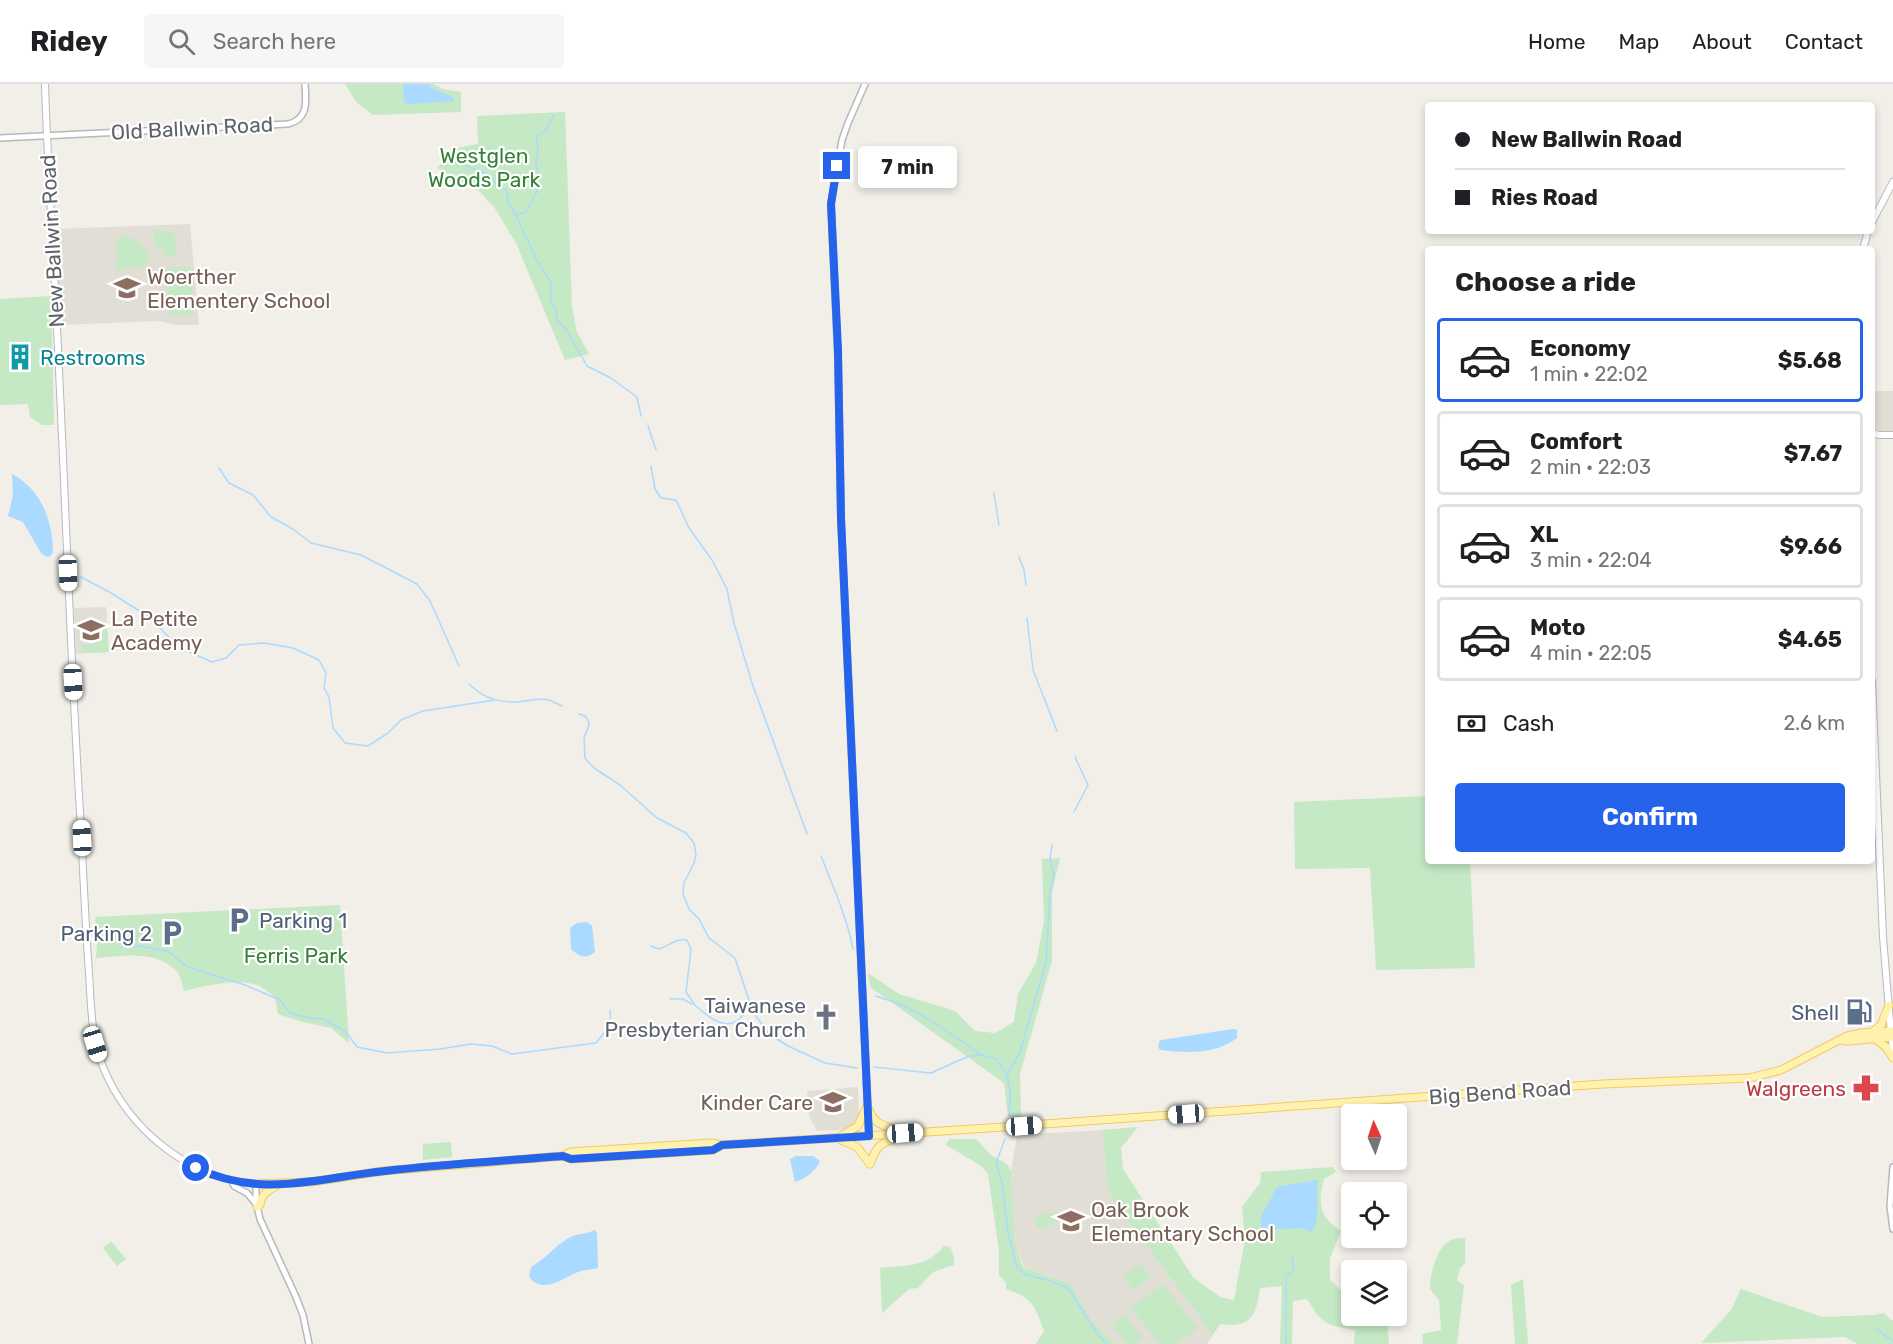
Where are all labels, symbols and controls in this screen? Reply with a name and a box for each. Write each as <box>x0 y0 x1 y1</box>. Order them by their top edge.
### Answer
search box <box>144 14 564 68</box>
text: Ridey <box>30 25 108 58</box>
icon: search <box>165 25 198 58</box>
text: Search here <box>213 28 336 55</box>
text: Home <box>1528 29 1585 54</box>
text: Map <box>1618 29 1659 54</box>
text: About <box>1692 29 1752 54</box>
text: Contact <box>1785 29 1863 54</box>
street label: Old Ballwin Road <box>110 111 274 145</box>
text: New Ballwin Road <box>1491 126 1682 153</box>
park label: Westglen Woods Park <box>428 143 540 192</box>
callout: 7 min <box>858 145 957 187</box>
route end <box>823 152 850 179</box>
street label: New Ballwin Road <box>35 154 69 328</box>
text: 7 min <box>881 155 934 179</box>
text: Ries Road <box>1491 184 1598 211</box>
place label: Woerther Elementery School <box>147 264 330 313</box>
text: Choose a ride <box>1455 266 1636 298</box>
school or university icon: Woerther Elementery School <box>112 273 142 303</box>
icon: car <box>1458 333 1512 387</box>
text: Economy <box>1530 335 1631 362</box>
building icon: Restrooms <box>5 342 35 372</box>
place label: Restrooms <box>40 345 146 370</box>
text: $5.68 <box>1778 347 1842 374</box>
text: 1 min · 22:02 <box>1530 362 1648 386</box>
icon: car <box>1458 426 1512 480</box>
text: Comfort <box>1530 428 1622 455</box>
text: $7.67 <box>1784 440 1842 467</box>
text: 2 min · 22:03 <box>1530 455 1651 479</box>
icon: car <box>1458 519 1512 573</box>
text: XL <box>1530 521 1558 548</box>
text: $9.66 <box>1780 533 1842 560</box>
text: 3 min · 22:04 <box>1530 548 1652 572</box>
car <box>58 555 78 591</box>
place label: La Petite Academy <box>111 606 203 655</box>
icon: car <box>1458 612 1512 666</box>
text: Moto <box>1530 614 1585 641</box>
school or university icon: La Petite Academy <box>76 615 106 645</box>
text: $4.65 <box>1778 626 1842 653</box>
text: 4 min · 22:05 <box>1530 641 1652 665</box>
car <box>63 664 83 700</box>
icon: cash <box>1455 707 1488 740</box>
text: Cash <box>1503 710 1554 737</box>
text: 2.6 km <box>1783 711 1845 735</box>
button: Confirm <box>1455 783 1845 852</box>
car <box>72 820 92 856</box>
parking icon: Parking 1 <box>224 905 254 935</box>
place label: Parking 1 <box>259 908 347 933</box>
parking icon: Parking 2 <box>157 918 187 948</box>
place label: Parking 2 <box>60 921 152 946</box>
park label: Ferris Park <box>244 943 348 968</box>
place label: Taiwanese Presbyterian Church <box>605 993 806 1042</box>
fuel station icon: Shell <box>1844 997 1874 1027</box>
place label: Shell <box>1791 1000 1839 1025</box>
church icon: Taiwanese Presbyterian Church <box>811 1002 841 1032</box>
car <box>81 1024 109 1064</box>
pharmacy icon: Walgreens <box>1851 1073 1881 1103</box>
street label: Big Bend Road <box>1428 1075 1572 1109</box>
place label: Walgreens <box>1746 1076 1846 1101</box>
school or university icon: Kinder Care <box>818 1087 848 1117</box>
place label: Kinder Care <box>701 1090 813 1115</box>
car <box>1167 1104 1205 1124</box>
north arrow <box>1341 1104 1407 1170</box>
map controls <box>1341 1104 1407 1326</box>
car <box>1005 1116 1043 1136</box>
car <box>886 1123 924 1143</box>
route start <box>182 1154 209 1181</box>
button: locate <box>1341 1182 1407 1248</box>
place label: Oak Brook Elementary School <box>1091 1197 1274 1246</box>
school or university icon: Oak Brook Elementary School <box>1056 1206 1086 1236</box>
button: layers <box>1341 1260 1407 1326</box>

